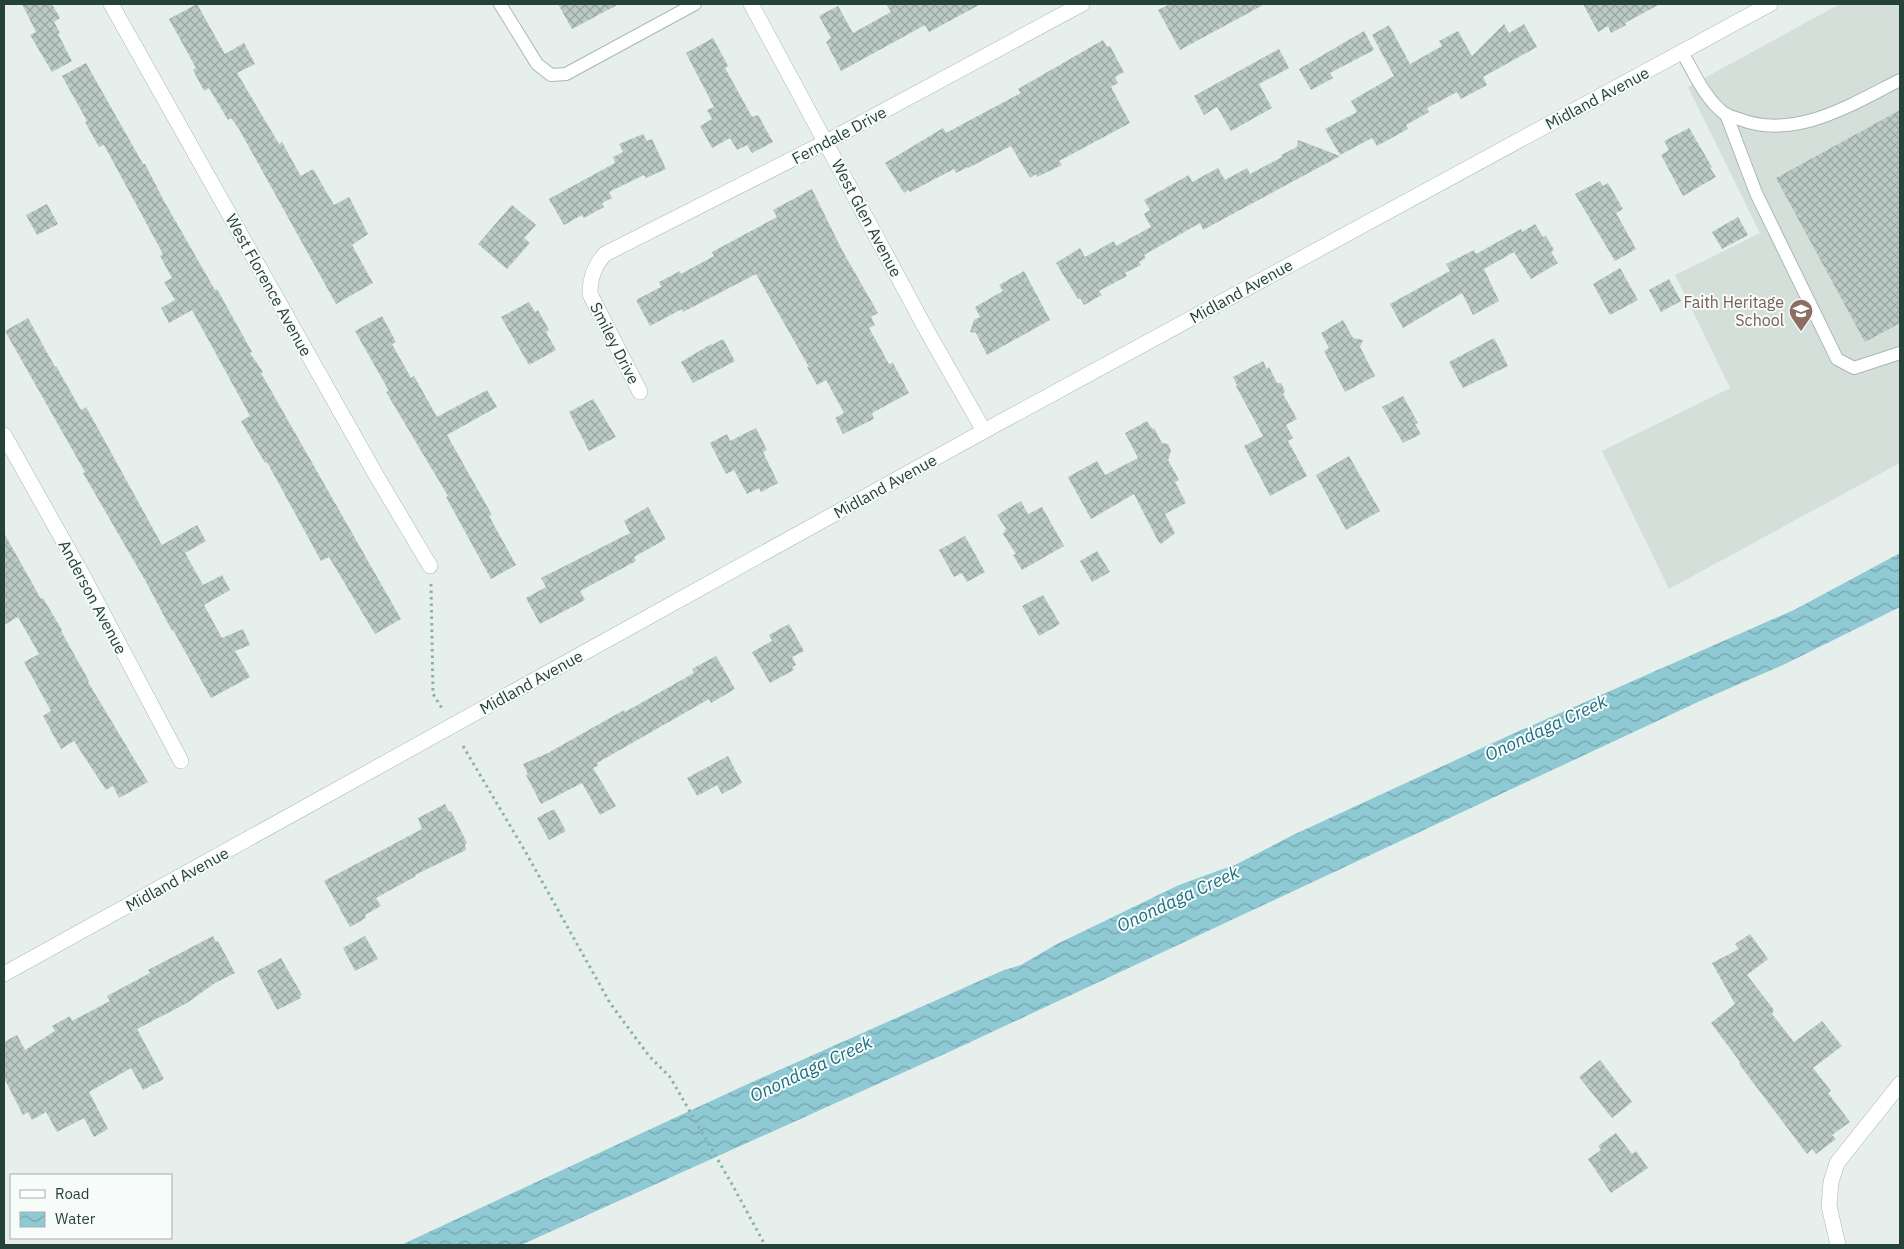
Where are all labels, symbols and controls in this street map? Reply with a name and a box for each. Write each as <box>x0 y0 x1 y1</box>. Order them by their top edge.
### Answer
street label: Midland Avenue <box>1542 62 1653 134</box>
street label: Ferndale Drive <box>788 102 890 168</box>
street label: West Glen Avenue <box>828 156 907 280</box>
street label: West Florence Avenue <box>222 210 317 360</box>
street label: Midland Avenue <box>1186 254 1296 328</box>
place label: Faith Heritage School <box>1683 292 1784 330</box>
school or university icon: Faith Heritage School <box>1788 298 1814 332</box>
street label: Smiley Drive <box>586 299 644 387</box>
street label: Midland Avenue <box>830 449 940 523</box>
street label: Anderson Avenue <box>55 537 132 658</box>
street label: Midland Avenue <box>476 645 586 719</box>
water label: Onondaga Creek <box>1481 689 1611 766</box>
street label: Midland Avenue <box>122 842 232 916</box>
water label: Onondaga Creek <box>1113 860 1243 937</box>
water label: Onondaga Creek <box>746 1030 876 1107</box>
legend <box>10 1174 172 1239</box>
text: Road <box>55 1184 90 1203</box>
text: Water <box>55 1209 96 1228</box>

